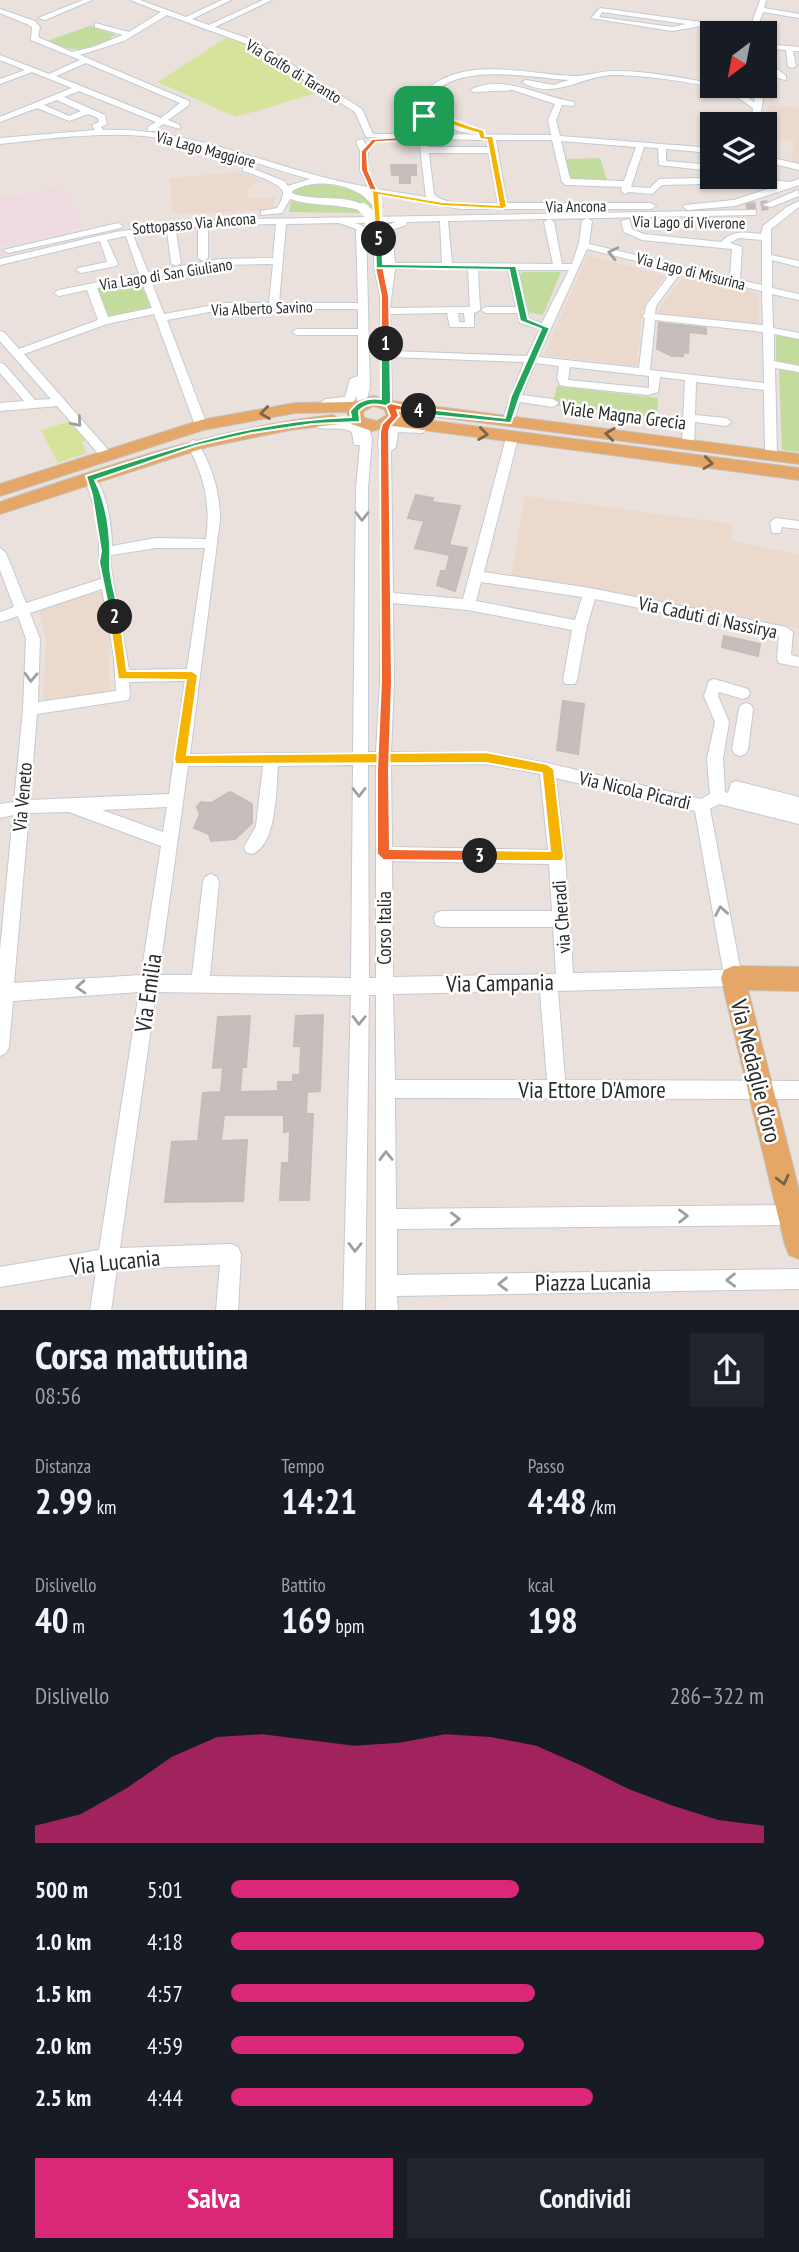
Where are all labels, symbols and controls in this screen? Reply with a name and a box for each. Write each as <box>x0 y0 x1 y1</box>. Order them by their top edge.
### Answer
north arrow <box>700 21 777 98</box>
map controls <box>700 21 777 189</box>
street label: Via Golfo di Taranto <box>242 34 346 107</box>
pin <box>394 86 454 146</box>
icon: arrive <box>405 97 443 135</box>
button: layers <box>700 112 777 189</box>
street label: Via Lago Maggiore <box>153 126 258 172</box>
street label: Via Ancona <box>545 195 606 217</box>
street label: Sottopasso Via Ancona <box>131 208 257 238</box>
street label: Via Lago di Viverone <box>631 211 746 233</box>
pin: 5 <box>362 222 396 256</box>
text: 5 <box>374 226 383 250</box>
one-way arrow <box>608 246 620 261</box>
street label: Via Lago di Misurina <box>633 248 748 294</box>
street label: Via Lago di San Giuliano <box>97 254 234 295</box>
street label: Via Alberto Savino <box>210 296 313 320</box>
pin: 1 <box>368 326 404 362</box>
text: 1 <box>381 331 390 355</box>
pin: 4 <box>402 394 436 428</box>
street label: Viale Magna Grecia <box>559 395 688 435</box>
text: 4 <box>414 398 423 422</box>
one-way arrow <box>259 405 271 420</box>
one-way arrow <box>69 414 81 427</box>
one-way arrow <box>477 426 489 441</box>
one-way arrow <box>604 426 616 441</box>
one-way arrow <box>702 455 714 470</box>
one-way arrow <box>354 511 370 522</box>
street label: Via Caduti di Nassirya <box>635 590 780 643</box>
pin: 2 <box>97 600 132 634</box>
text: 2 <box>110 604 119 628</box>
one-way arrow <box>24 671 39 682</box>
street label: Via Veneto <box>7 761 37 834</box>
street label: Via Nicola Picardi <box>576 765 693 815</box>
one-way arrow <box>351 788 367 798</box>
pin: 3 <box>462 838 498 874</box>
text: 3 <box>475 843 484 867</box>
street label: via Cheradi <box>546 880 576 954</box>
street label: Corso Italia <box>372 891 396 965</box>
one-way arrow <box>714 905 729 917</box>
street label: Via Emilia <box>128 952 167 1035</box>
street label: Via Campania <box>445 967 554 998</box>
one-way arrow <box>75 979 86 994</box>
street label: Via Medaglie d'oro <box>725 996 788 1145</box>
one-way arrow <box>351 1015 367 1026</box>
street label: Via Ettore D'Amore <box>517 1075 666 1104</box>
one-way arrow <box>378 1150 394 1161</box>
one-way arrow <box>775 1174 789 1186</box>
one-way arrow <box>678 1208 688 1224</box>
one-way arrow <box>450 1211 461 1226</box>
street label: Via Lucania <box>67 1242 162 1281</box>
one-way arrow <box>347 1243 363 1253</box>
street label: Piazza Lucania <box>535 1266 651 1297</box>
one-way arrow <box>725 1273 736 1288</box>
one-way arrow <box>498 1276 508 1292</box>
text: Corsa mattutina <box>35 1330 248 1379</box>
button: share <box>690 1333 764 1407</box>
text: 08:56 <box>35 1381 81 1410</box>
text: Distanza <box>35 1454 91 1478</box>
text: Tempo <box>281 1454 325 1478</box>
text: Passo <box>528 1454 564 1478</box>
text: 2.99 <box>35 1478 93 1524</box>
text: 14:21 <box>281 1478 357 1524</box>
text: 4:48 <box>528 1478 587 1524</box>
text: km <box>93 1495 116 1519</box>
text: /km <box>587 1495 616 1519</box>
text: Dislivello <box>35 1573 96 1597</box>
text: Battito <box>281 1573 326 1597</box>
text: kcal <box>528 1573 554 1597</box>
text: 40 <box>35 1597 68 1643</box>
text: 169 <box>281 1597 332 1643</box>
text: 198 <box>528 1597 578 1643</box>
text: m <box>68 1614 85 1638</box>
text: bpm <box>332 1614 364 1638</box>
text: Dislivello <box>35 1681 109 1710</box>
text: 286–322 m <box>670 1681 764 1710</box>
text: 500 m <box>35 1875 88 1904</box>
text: 5:01 <box>147 1875 183 1904</box>
text: 1.0 km <box>35 1927 91 1956</box>
text: 4:18 <box>147 1927 183 1956</box>
text: 1.5 km <box>35 1979 91 2008</box>
text: 4:57 <box>147 1979 183 2008</box>
text: 2.0 km <box>35 2031 91 2060</box>
text: 4:59 <box>147 2031 183 2060</box>
text: 2.5 km <box>35 2083 91 2112</box>
text: 4:44 <box>147 2083 183 2112</box>
button: Salva <box>35 2158 393 2238</box>
button: Condividi <box>407 2158 764 2238</box>

